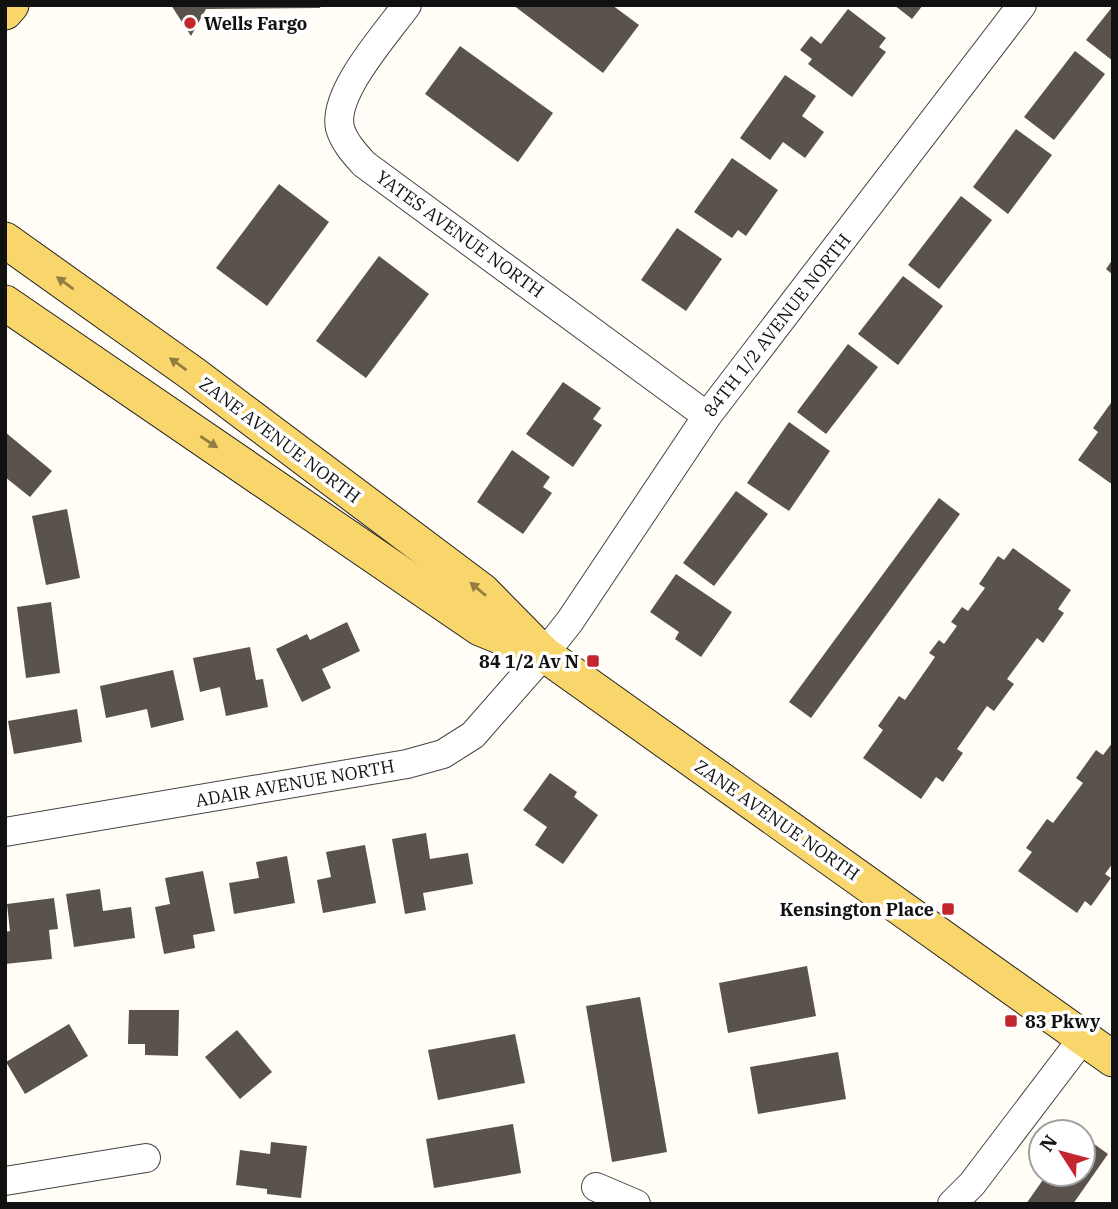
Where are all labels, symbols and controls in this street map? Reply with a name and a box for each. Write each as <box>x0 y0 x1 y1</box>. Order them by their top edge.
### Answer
place label: Wells Fargo <box>204 12 307 35</box>
marker: Wells Fargo <box>182 15 198 31</box>
street label: YATES AVENUE NORTH <box>371 165 549 303</box>
street label: 84TH 1/2 AVENUE NORTH <box>698 229 856 421</box>
one-way arrow <box>56 276 75 290</box>
one-way arrow <box>169 357 187 371</box>
street label: ZANE AVENUE NORTH <box>195 372 365 508</box>
one-way arrow <box>199 436 219 449</box>
one-way arrow <box>469 581 487 596</box>
place label: 84 1/2 Av N <box>479 650 579 673</box>
marker: 84 1/2 Av N <box>585 653 601 669</box>
street label: ADAIR AVENUE NORTH <box>194 754 396 812</box>
street label: ZANE AVENUE NORTH <box>690 754 864 886</box>
place label: Kensington Place <box>780 898 934 921</box>
marker: Kensington Place <box>940 901 956 917</box>
place label: 83 Pkwy <box>1025 1010 1101 1033</box>
marker: 83 Pkwy <box>1003 1013 1019 1029</box>
north arrow <box>1027 1118 1097 1188</box>
text: N <box>1034 1130 1062 1156</box>

